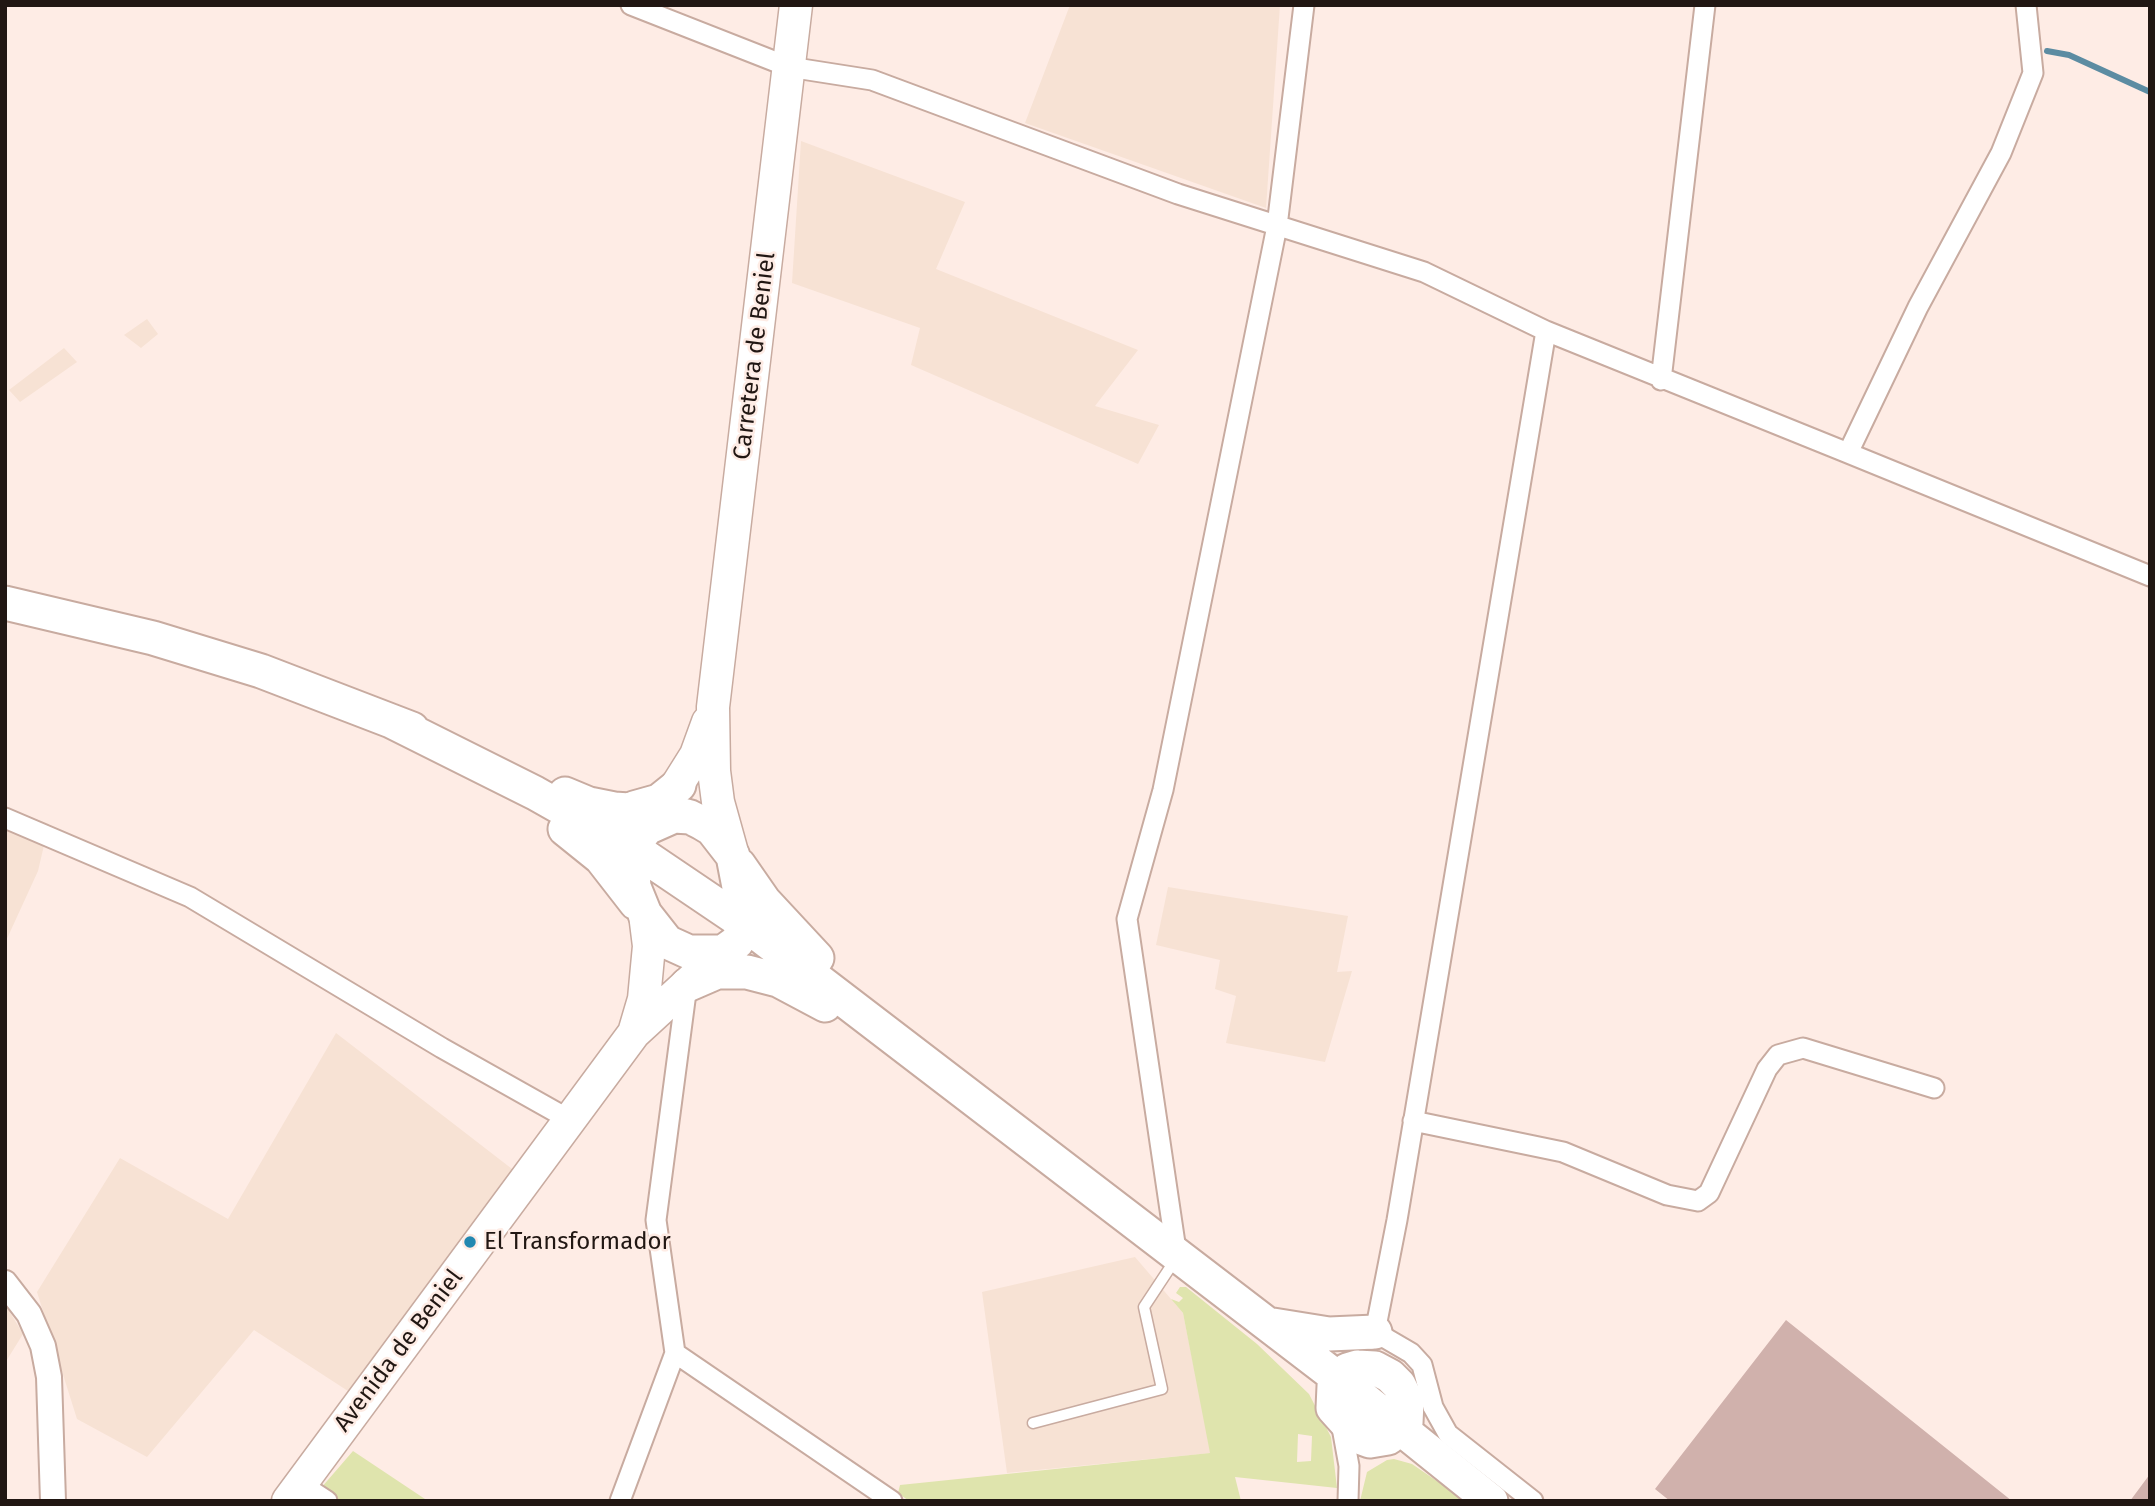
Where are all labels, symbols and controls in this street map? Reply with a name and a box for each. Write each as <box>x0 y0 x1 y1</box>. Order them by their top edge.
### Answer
street label: Carretera de Beniel <box>728 251 782 461</box>
place label: El Transformador <box>484 1228 671 1256</box>
marker: El Transformador <box>462 1234 478 1250</box>
street label: Avenida de Beniel <box>329 1264 469 1438</box>

